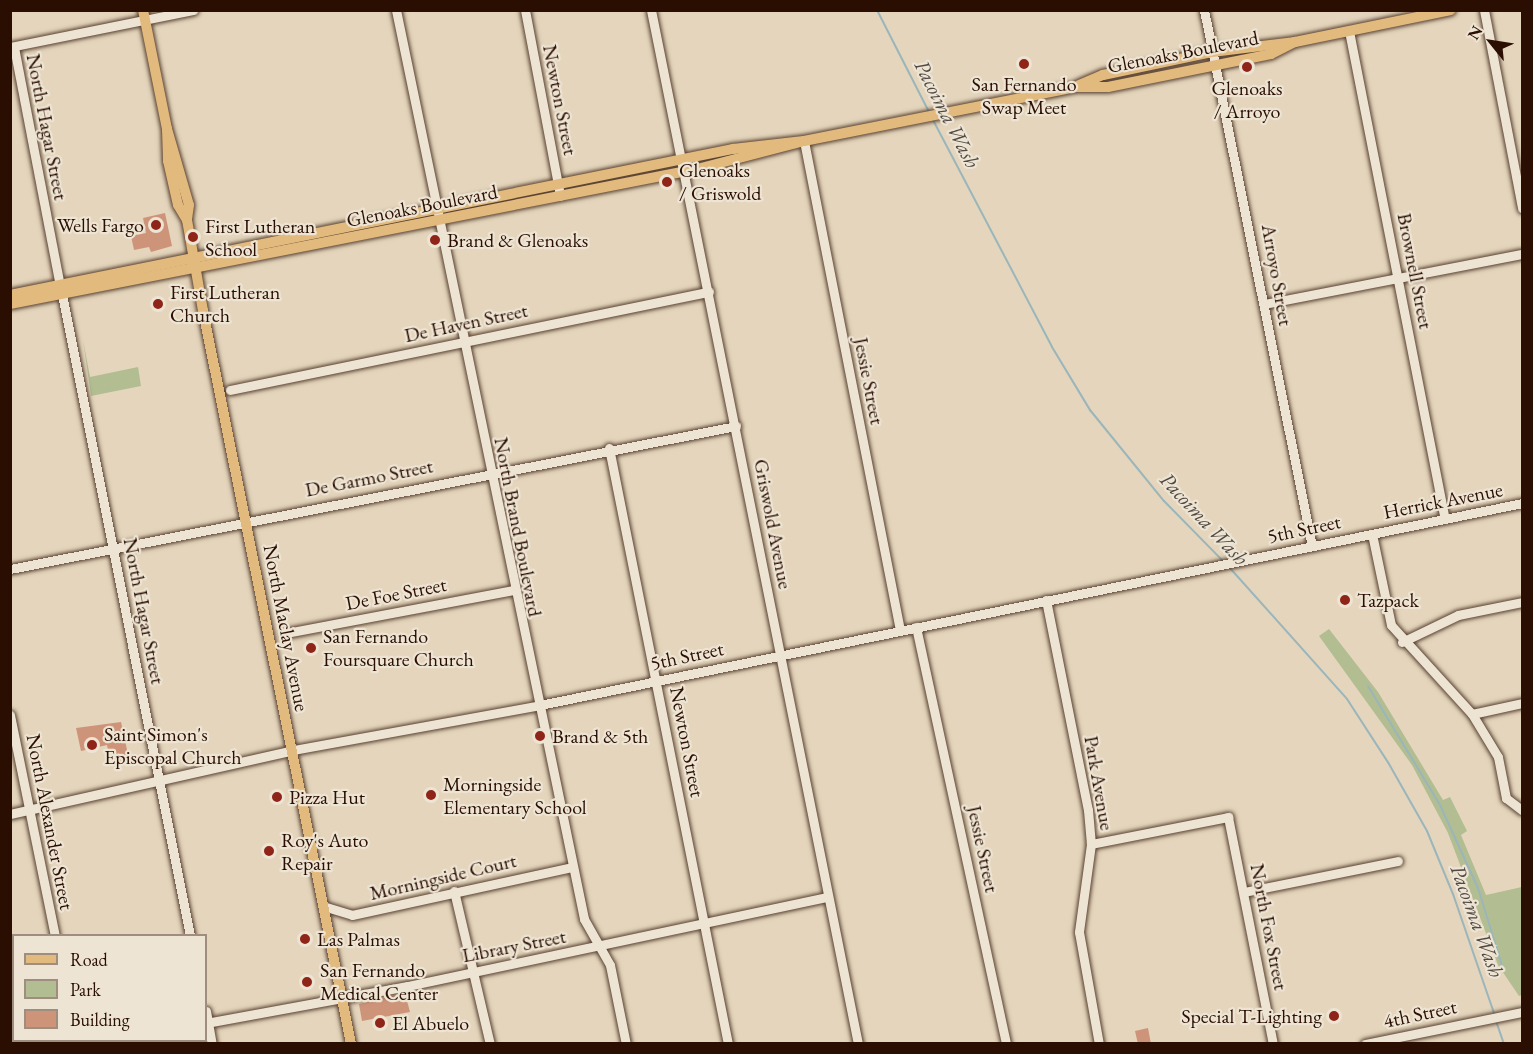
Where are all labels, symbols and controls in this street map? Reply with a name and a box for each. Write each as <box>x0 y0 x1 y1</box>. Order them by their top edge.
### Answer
north arrow <box>1461 12 1521 72</box>
text: N <box>1463 22 1487 44</box>
street label: Glenoaks Boulevard <box>1106 26 1260 78</box>
street label: Newton Street <box>538 43 582 157</box>
street label: North Hagar Street <box>21 52 73 202</box>
water label: Pacoima Wash <box>909 56 985 172</box>
marker: San Fernando Swap Meet <box>1017 57 1031 71</box>
marker: Glenoaks / Arroyo <box>1240 60 1254 74</box>
place label: San Fernando Swap Meet <box>971 73 1077 120</box>
place label: Glenoaks / Arroyo <box>1211 76 1283 123</box>
place label: Glenoaks / Griswold <box>679 158 761 205</box>
marker: Glenoaks / Griswold <box>660 175 674 189</box>
street label: Glenoaks Boulevard <box>345 180 499 232</box>
street label: Brownell Street <box>1392 211 1438 331</box>
place label: Wells Fargo <box>57 213 144 237</box>
place label: First Lutheran School <box>205 214 315 261</box>
marker: Wells Fargo <box>149 218 163 232</box>
street label: Arroyo Street <box>1256 222 1298 328</box>
place label: Brand & Glenoaks <box>447 228 588 252</box>
marker: First Lutheran School <box>186 230 200 244</box>
marker: Brand & Glenoaks <box>428 233 442 247</box>
place label: First Lutheran Church <box>170 280 280 327</box>
marker: First Lutheran Church <box>151 297 165 311</box>
street label: De Haven Street <box>402 298 530 348</box>
street label: Jessie Street <box>849 335 889 427</box>
street label: North Brand Boulevard <box>489 435 547 619</box>
street label: De Garmo Street <box>303 454 435 502</box>
street label: Griswold Avenue <box>749 457 797 591</box>
water label: Pacoima Wash <box>1155 467 1253 571</box>
street label: Herrick Avenue <box>1381 478 1505 524</box>
street label: 5th Street <box>1265 510 1343 548</box>
street label: North Hagar Street <box>118 536 170 686</box>
street label: North Maclay Avenue <box>258 543 314 713</box>
street label: De Foe Street <box>344 572 448 616</box>
place label: Tazpack <box>1357 588 1419 612</box>
marker: Tazpack <box>1338 593 1352 607</box>
place label: San Fernando Foursquare Church <box>323 624 474 671</box>
street label: 5th Street <box>648 637 726 675</box>
marker: San Fernando Foursquare Church <box>304 641 318 655</box>
street label: Newton Street <box>665 685 709 799</box>
place label: Saint Simon's Episcopal Church <box>104 722 242 769</box>
place label: Brand & 5th <box>552 724 648 748</box>
marker: Brand & 5th <box>533 729 547 743</box>
street label: North Alexander Street <box>21 732 79 912</box>
street label: Park Avenue <box>1079 734 1119 832</box>
marker: Saint Simon's Episcopal Church <box>85 738 99 752</box>
place label: Morningside Elementary School <box>443 772 587 819</box>
place label: Pizza Hut <box>289 785 365 809</box>
marker: Morningside Elementary School <box>424 788 438 802</box>
marker: Pizza Hut <box>270 790 284 804</box>
street label: Jessie Street <box>962 803 1004 895</box>
place label: Roy's Auto Repair <box>281 828 368 875</box>
marker: Roy's Auto Repair <box>262 844 276 858</box>
street label: Morningside Court <box>367 848 519 906</box>
water label: Pacoima Wash <box>1445 861 1509 981</box>
street label: North Fox Street <box>1245 862 1293 992</box>
street label: Library Street <box>460 924 568 968</box>
place label: Las Palmas <box>317 927 400 951</box>
marker: Las Palmas <box>298 932 312 946</box>
legend <box>12 934 207 1042</box>
text: Road <box>70 948 108 971</box>
place label: San Fernando Medical Center <box>320 958 438 1005</box>
marker: San Fernando Medical Center <box>298 973 316 991</box>
text: Park <box>70 978 101 1001</box>
street label: 4th Street <box>1381 995 1459 1033</box>
place label: Special T-Lighting <box>1181 1004 1322 1028</box>
text: Building <box>70 1008 130 1031</box>
marker: Special T-Lighting <box>1327 1009 1341 1023</box>
place label: El Abuelo <box>392 1011 469 1035</box>
marker: El Abuelo <box>373 1016 387 1030</box>

